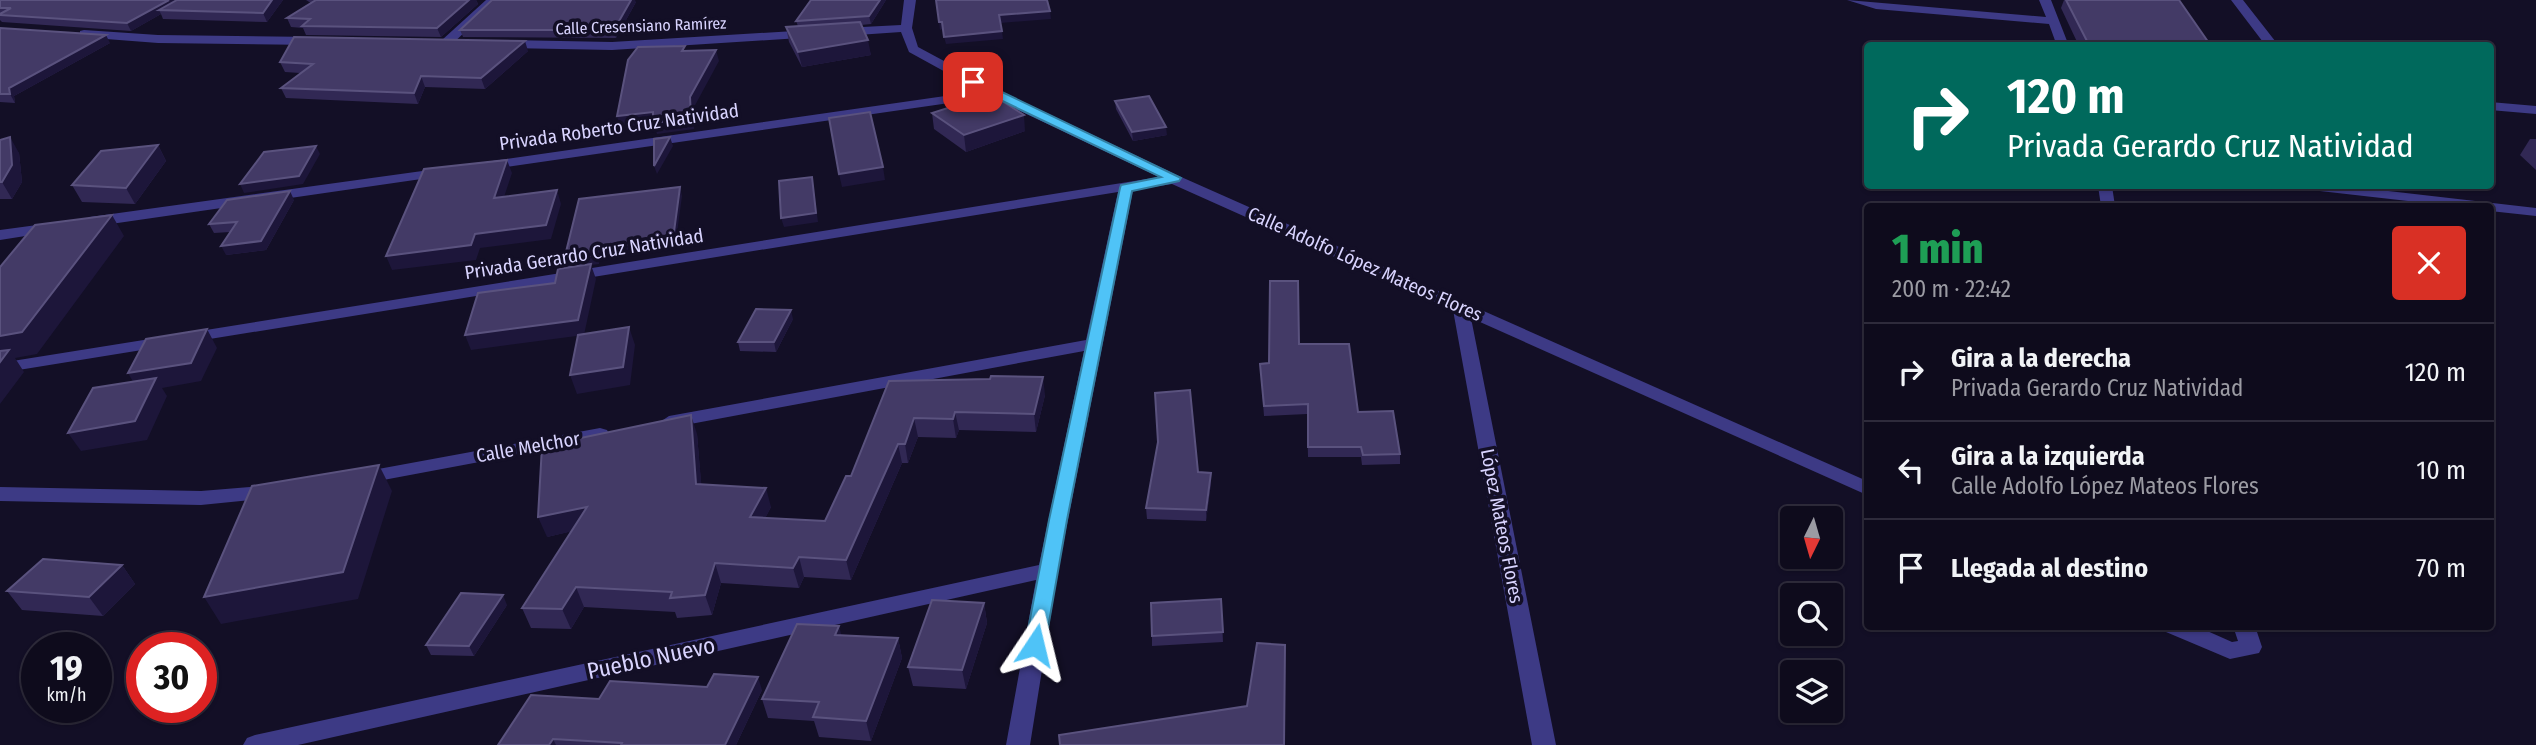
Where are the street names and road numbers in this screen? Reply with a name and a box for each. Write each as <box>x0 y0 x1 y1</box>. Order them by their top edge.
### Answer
street label: Calle Cresensiano Ramírez <box>555 14 727 38</box>
street label: Privada Roberto Cruz Natividad <box>498 99 740 155</box>
street label: Calle Adolfo López Mateos Flores <box>1244 202 1486 326</box>
street label: Privada Gerardo Cruz Natividad <box>463 224 705 284</box>
street label: Calle Melchor <box>474 426 582 467</box>
street label: López Mateos Flores <box>1476 447 1528 605</box>
street label: Pueblo Nuevo <box>584 631 718 685</box>

